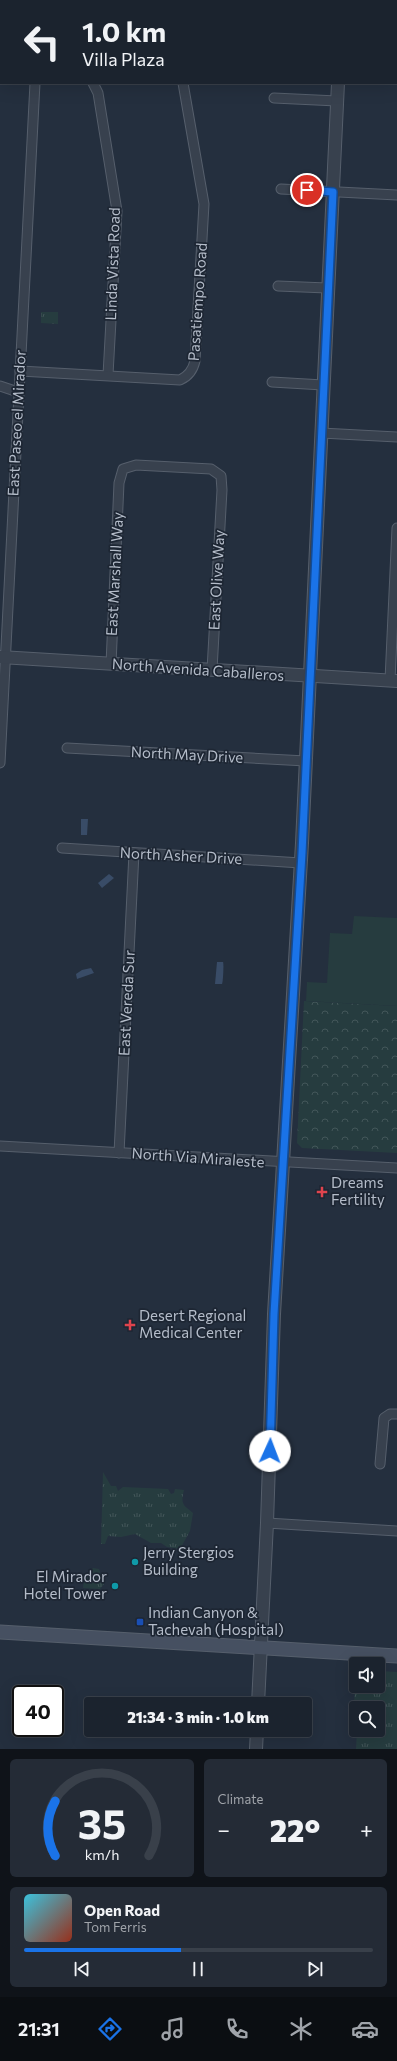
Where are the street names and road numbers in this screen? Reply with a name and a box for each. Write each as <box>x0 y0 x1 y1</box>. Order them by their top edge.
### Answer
street label: Linda Vista Road <box>101 207 123 321</box>
street label: Pasatiempo Road <box>184 242 210 362</box>
street label: East Paseo el Mirador <box>3 349 29 497</box>
street label: East Marshall Way <box>102 511 126 636</box>
street label: East Olive Way <box>204 529 228 631</box>
street label: North Avenida Caballeros <box>111 654 285 684</box>
street label: North May Drive <box>130 742 244 766</box>
street label: North Asher Drive <box>119 843 243 867</box>
street label: East Vereda Sur <box>114 950 138 1056</box>
street label: North Via Miraleste <box>131 1143 265 1171</box>

